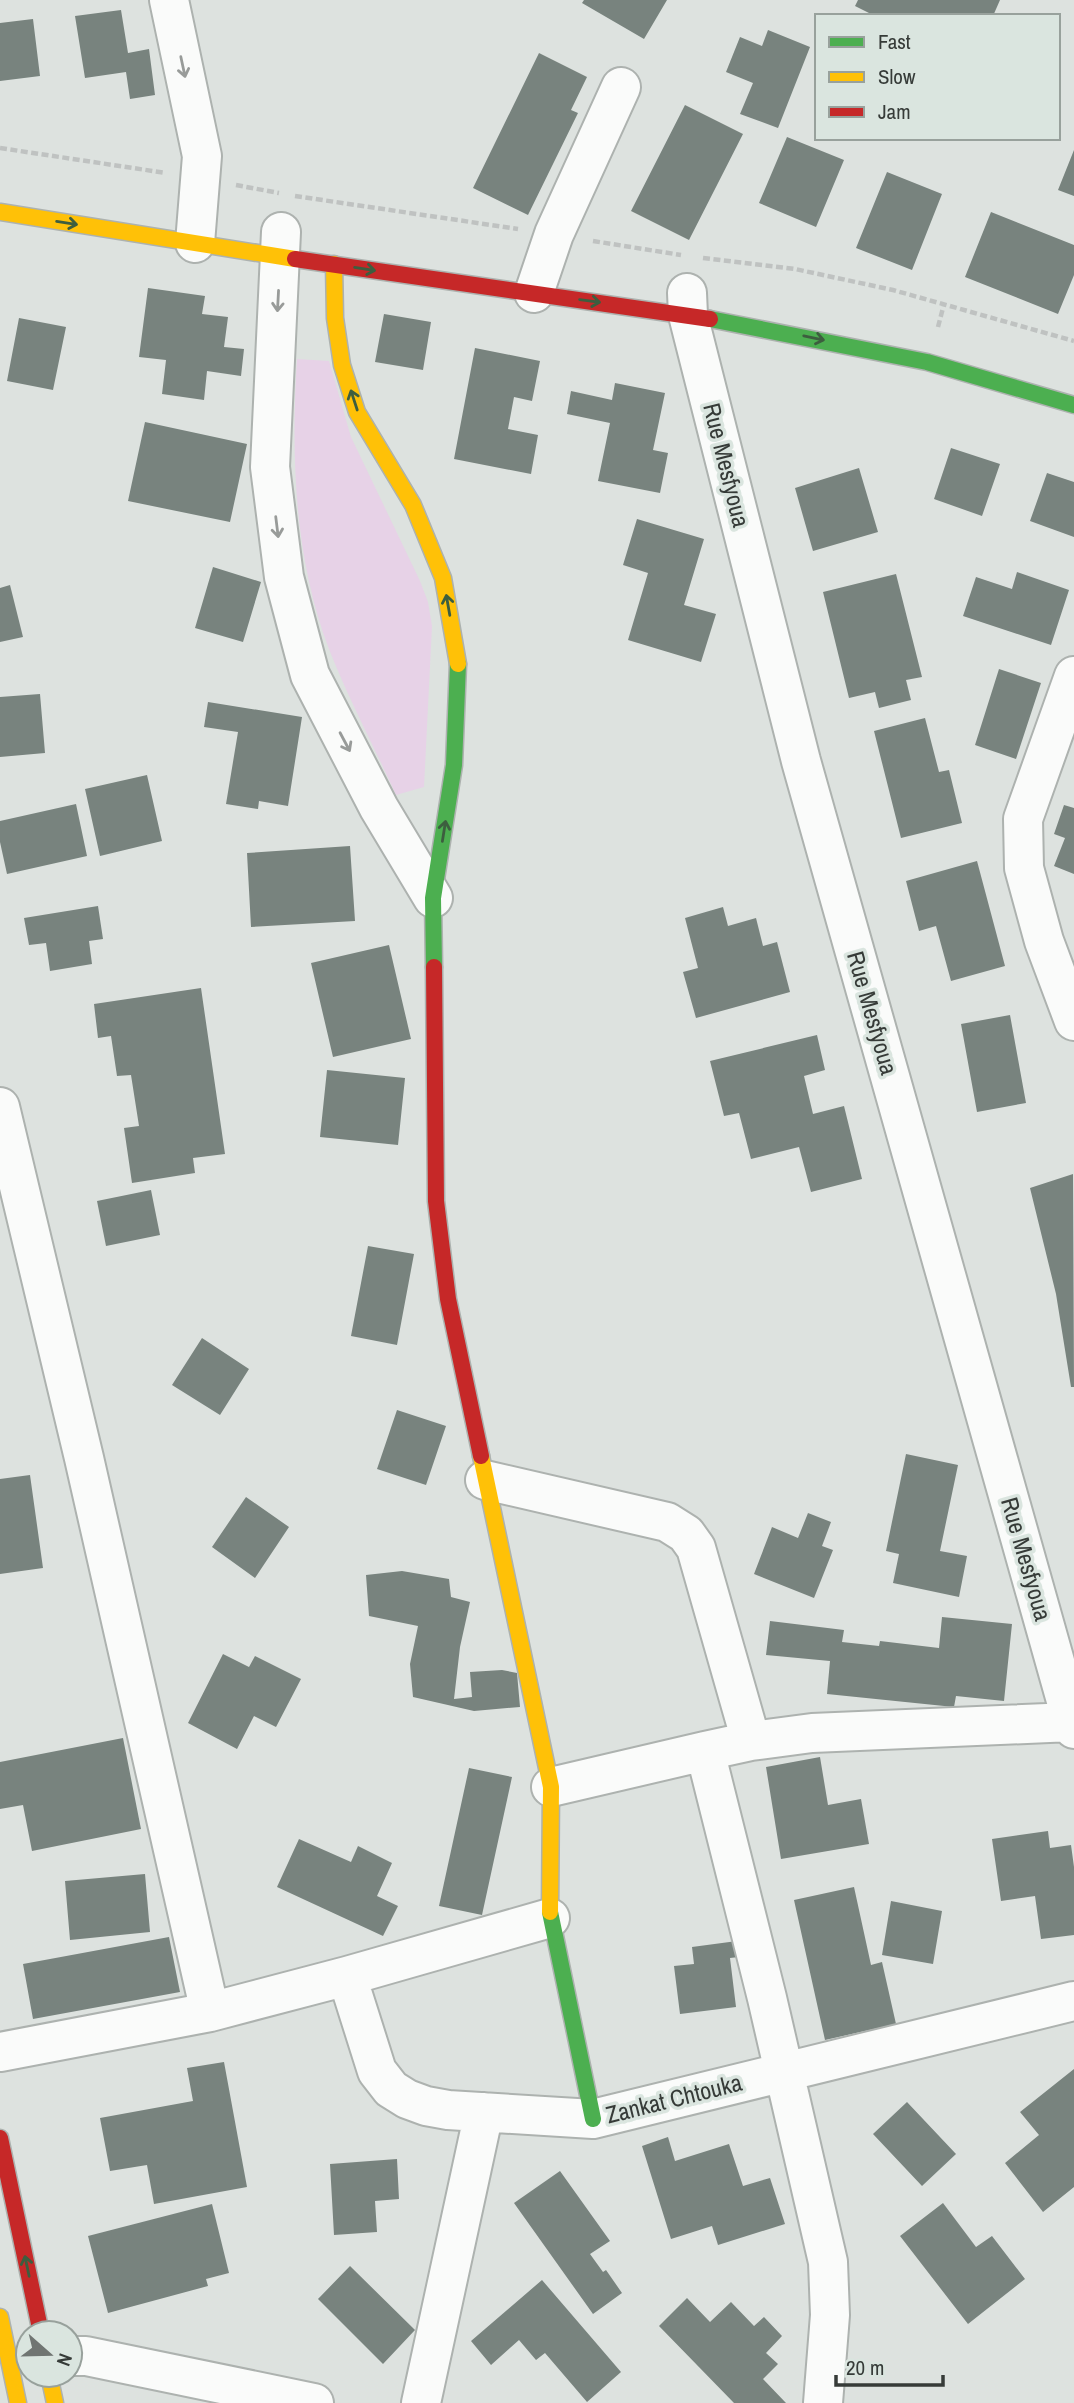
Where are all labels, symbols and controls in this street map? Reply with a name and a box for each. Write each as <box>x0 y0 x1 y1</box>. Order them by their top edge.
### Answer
legend <box>815 14 1060 140</box>
text: Fast <box>878 27 911 56</box>
one-way arrow <box>176 55 190 78</box>
text: Slow <box>878 62 916 91</box>
text: Jam <box>878 97 911 126</box>
one-way arrow <box>56 216 78 229</box>
one-way arrow <box>353 263 376 276</box>
one-way arrow <box>272 289 285 312</box>
one-way arrow <box>578 295 601 308</box>
one-way arrow <box>802 332 825 346</box>
one-way arrow <box>346 389 359 411</box>
street label: Rue Mesfyoua <box>696 399 758 530</box>
one-way arrow <box>271 515 284 538</box>
one-way arrow <box>441 594 454 617</box>
one-way arrow <box>338 732 352 752</box>
one-way arrow <box>437 820 450 843</box>
street label: Rue Mesfyoua <box>840 947 906 1078</box>
street label: Rue Mesfyoua <box>994 1493 1060 1624</box>
street label: Zankat Chtouka <box>602 2066 745 2130</box>
one-way arrow <box>19 2255 33 2278</box>
north arrow <box>14 2319 84 2389</box>
scale bar <box>836 2344 943 2388</box>
text: N <box>51 2350 79 2370</box>
text: 20 m <box>846 2353 884 2382</box>

